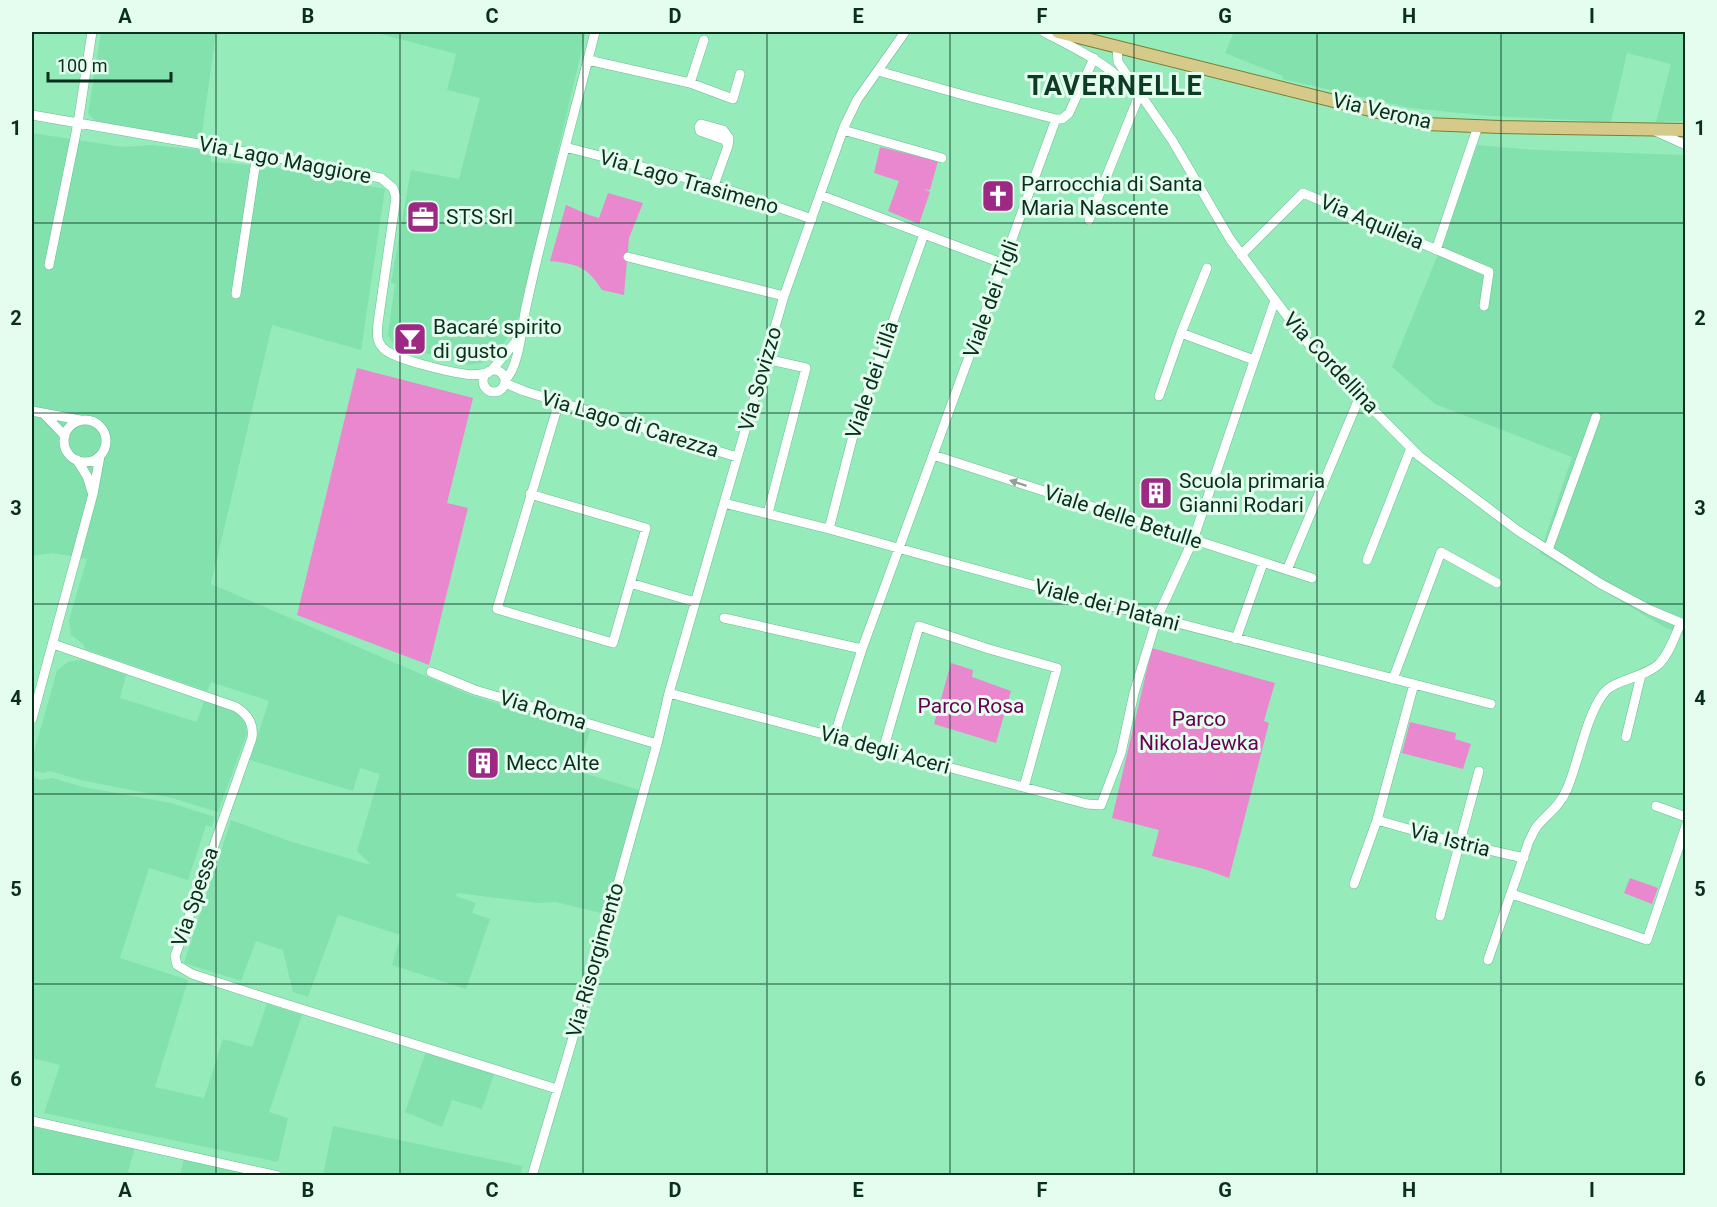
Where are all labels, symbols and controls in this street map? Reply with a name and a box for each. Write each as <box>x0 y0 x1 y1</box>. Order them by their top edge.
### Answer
text: A <box>118 4 132 28</box>
text: B <box>302 4 314 28</box>
text: C <box>485 4 499 28</box>
text: D <box>669 4 682 28</box>
text: E <box>852 4 864 28</box>
text: F <box>1037 4 1048 28</box>
text: G <box>1218 4 1232 28</box>
text: H <box>1402 4 1416 28</box>
text: I <box>1589 4 1595 28</box>
scale bar <box>48 45 171 83</box>
text: 100 m <box>57 55 108 76</box>
district label: TAVERNELLE <box>1027 70 1203 102</box>
street label: Via Verona <box>1330 88 1434 134</box>
text: 1 <box>10 116 22 140</box>
text: 1 <box>1694 116 1706 140</box>
street label: Via Lago Maggiore <box>197 131 373 189</box>
street label: Via Lago Trasimeno <box>597 145 781 219</box>
place label: Parrocchia di Santa Maria Nascente <box>1021 172 1203 220</box>
church icon: Parrocchia di Santa Maria Nascente <box>980 178 1016 214</box>
street label: Via Aquileia <box>1317 189 1427 255</box>
office icon: STS Srl <box>405 199 441 235</box>
place label: STS Srl <box>446 205 513 229</box>
street label: Viale dei Tigli <box>959 237 1023 361</box>
text: 2 <box>10 306 22 330</box>
text: 2 <box>1694 306 1706 330</box>
street label: Via Cordellina <box>1278 308 1384 418</box>
place label: Bacaré spirito di gusto <box>433 315 562 363</box>
street label: Viale dei Lillà <box>841 318 903 442</box>
bar icon: Bacaré spirito di gusto <box>392 321 428 357</box>
street label: Via Sovizzo <box>734 324 786 434</box>
street label: Via Lago di Carezza <box>538 386 722 462</box>
place label: Scuola primaria Gianni Rodari <box>1179 469 1325 517</box>
building icon: Scuola primaria Gianni Rodari <box>1138 475 1174 511</box>
one-way arrow <box>1009 477 1027 487</box>
street label: Viale delle Betulle <box>1041 480 1205 554</box>
text: 3 <box>10 496 22 520</box>
text: 3 <box>1694 496 1706 520</box>
street label: Viale dei Platani <box>1032 574 1182 636</box>
street label: Via Roma <box>497 685 589 735</box>
text: 4 <box>10 686 22 710</box>
text: 4 <box>1694 686 1706 710</box>
park label: Parco Rosa <box>918 694 1024 718</box>
park label: Parco NikolaJewka <box>1139 707 1259 755</box>
street label: Via degli Aceri <box>817 721 953 779</box>
building icon: Mecc Alte <box>465 745 501 781</box>
place label: Mecc Alte <box>506 751 599 775</box>
street label: Via Istria <box>1407 818 1493 862</box>
street label: Via Spessa <box>167 844 223 950</box>
text: 5 <box>10 877 22 901</box>
text: 5 <box>1694 877 1706 901</box>
street label: Via Risorgimento <box>561 880 629 1040</box>
text: 6 <box>10 1067 22 1091</box>
text: 6 <box>1694 1067 1706 1091</box>
text: A <box>118 1178 132 1202</box>
text: B <box>302 1178 314 1202</box>
text: C <box>485 1178 499 1202</box>
text: D <box>669 1178 682 1202</box>
text: E <box>852 1178 864 1202</box>
text: F <box>1037 1178 1048 1202</box>
text: G <box>1218 1178 1232 1202</box>
text: H <box>1402 1178 1416 1202</box>
text: I <box>1589 1178 1595 1202</box>

